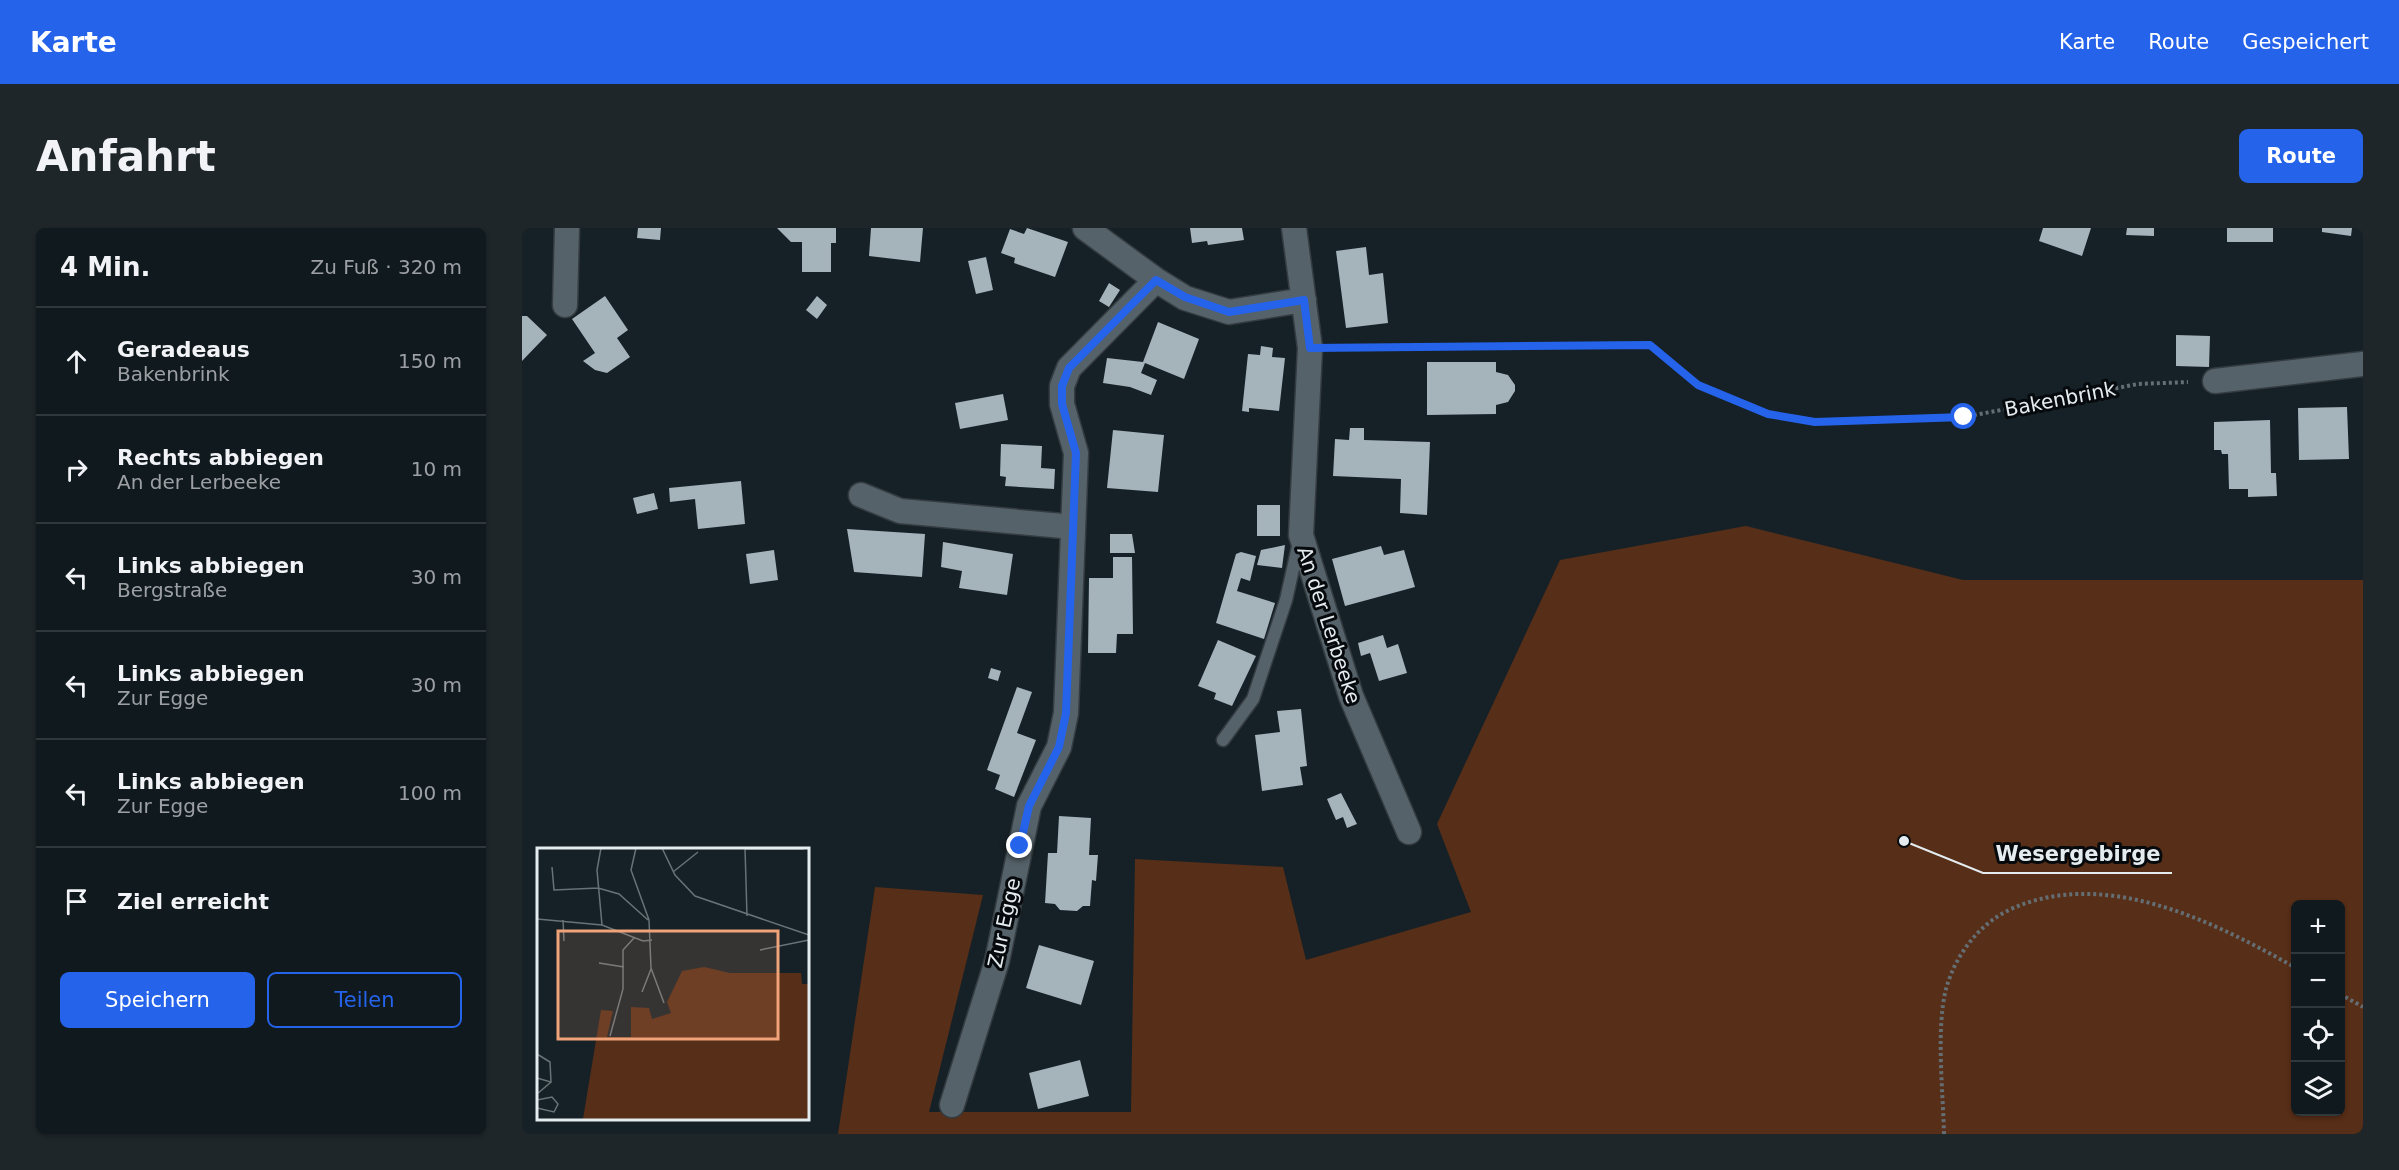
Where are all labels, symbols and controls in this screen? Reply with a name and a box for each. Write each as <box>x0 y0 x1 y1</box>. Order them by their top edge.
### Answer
text: Karte <box>30 26 117 59</box>
text: Karte <box>2059 30 2115 54</box>
text: Route <box>2148 30 2209 54</box>
text: Gespeichert <box>2242 30 2369 54</box>
button: Route <box>2239 129 2363 183</box>
text: Anfahrt <box>36 132 216 181</box>
text: 4 Min. <box>60 252 150 282</box>
text: Zu Fuß · 320 m <box>310 255 462 279</box>
text: Geradeaus <box>117 337 250 362</box>
icon: ahead <box>60 345 93 378</box>
text: 150 m <box>398 349 462 373</box>
text: Bakenbrink <box>117 362 230 386</box>
street label: Bakenbrink <box>2002 376 2118 422</box>
route start <box>1950 403 1976 429</box>
text: Rechts abbiegen <box>117 445 324 470</box>
icon: right <box>60 453 93 486</box>
text: 10 m <box>411 457 462 481</box>
text: An der Lerbeeke <box>117 470 281 494</box>
street label: An der Lerbeeke <box>1292 543 1366 707</box>
text: Links abbiegen <box>117 553 305 578</box>
icon: left <box>60 561 93 594</box>
text: 30 m <box>411 565 462 589</box>
text: Bergstraße <box>117 578 227 602</box>
text: Links abbiegen <box>117 661 305 686</box>
icon: left <box>60 669 93 702</box>
text: 30 m <box>411 673 462 697</box>
text: Zur Egge <box>117 686 208 710</box>
text: Links abbiegen <box>117 769 305 794</box>
icon: left <box>60 777 93 810</box>
text: 100 m <box>398 781 462 805</box>
text: Zur Egge <box>117 794 208 818</box>
route end <box>1006 832 1032 858</box>
callout: Wesergebirge <box>1983 834 2172 873</box>
text: Wesergebirge <box>1996 842 2160 866</box>
inset map <box>537 848 808 1119</box>
street label: Zur Egge <box>983 876 1025 970</box>
icon: arrive <box>60 885 93 918</box>
text: Ziel erreicht <box>117 889 269 914</box>
map controls <box>2291 900 2345 1116</box>
button: + <box>2291 900 2345 954</box>
button: − <box>2291 954 2345 1008</box>
button: Speichern <box>60 972 255 1028</box>
button: Teilen <box>267 972 462 1028</box>
button: locate <box>2291 1008 2345 1062</box>
button: layers <box>2291 1062 2345 1116</box>

